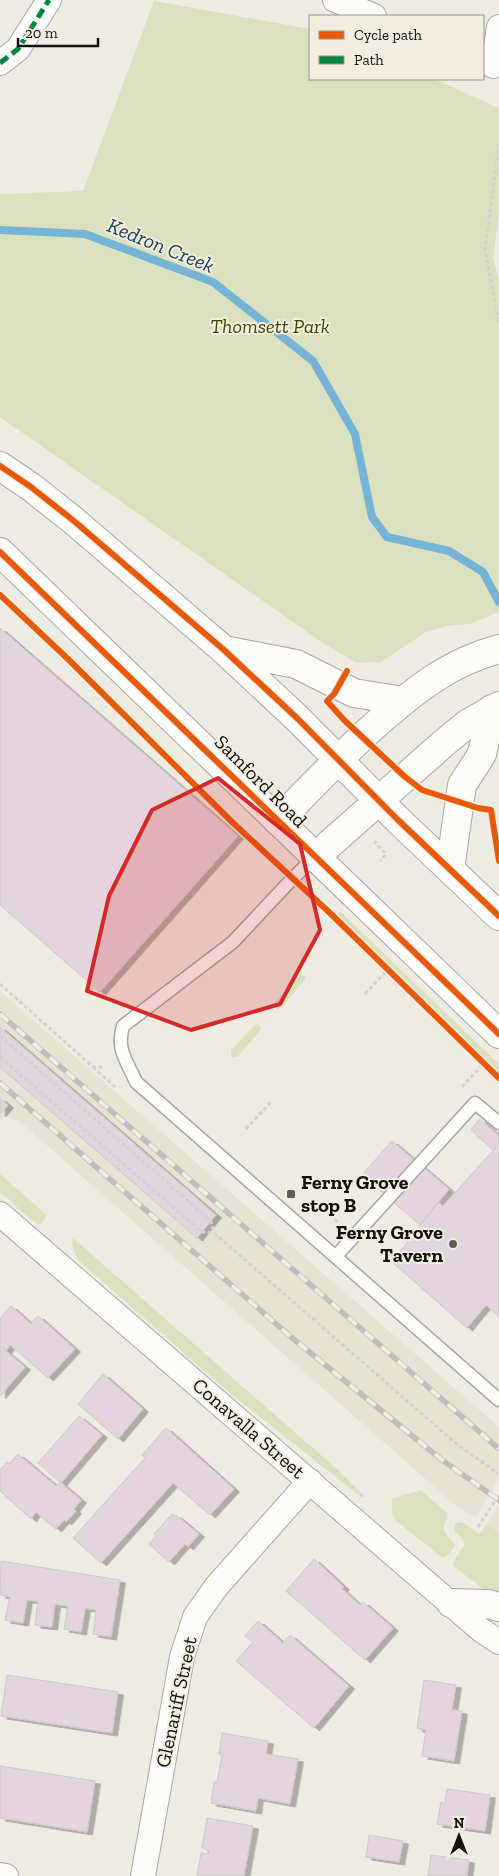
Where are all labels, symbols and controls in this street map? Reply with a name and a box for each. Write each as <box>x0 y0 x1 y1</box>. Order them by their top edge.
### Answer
scale bar <box>18 15 98 47</box>
legend <box>309 15 484 80</box>
text: 20 m <box>25 24 58 42</box>
text: Cycle path <box>354 26 423 44</box>
text: Path <box>354 51 384 69</box>
water label: Kedron Creek <box>104 212 218 278</box>
park label: Thomsett Park <box>210 314 330 338</box>
street label: Samford Road <box>210 730 312 832</box>
place label: Ferny Grove stop B <box>301 1170 409 1217</box>
marker: Ferny Grove stop B <box>285 1188 297 1200</box>
place label: Ferny Grove Tavern <box>336 1220 443 1267</box>
marker: Ferny Grove Tavern <box>447 1238 459 1250</box>
street label: Conavalla Street <box>188 1373 311 1484</box>
street label: Glenariff Street <box>150 1634 202 1770</box>
north arrow <box>434 1811 484 1861</box>
text: N <box>454 1815 465 1832</box>

